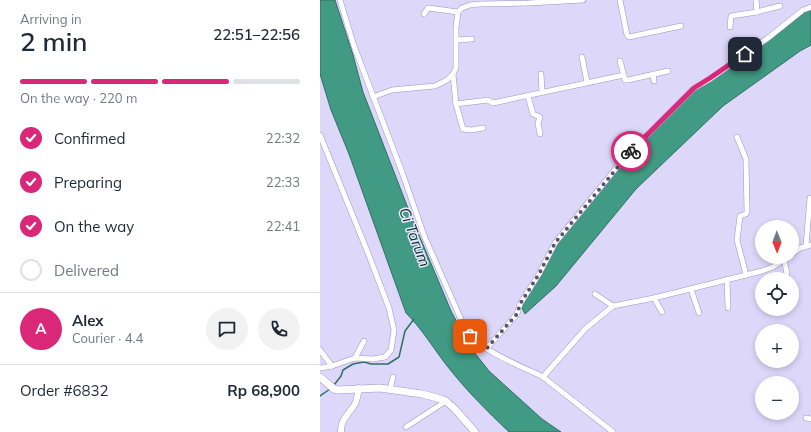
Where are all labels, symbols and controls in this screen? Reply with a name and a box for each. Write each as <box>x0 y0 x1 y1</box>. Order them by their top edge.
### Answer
text: Arriving in <box>20 11 82 27</box>
text: 2 min <box>20 25 88 58</box>
text: 22:51–22:56 <box>213 25 300 44</box>
pin <box>728 37 762 71</box>
icon: home <box>734 43 756 65</box>
text: On the way · 220 m <box>20 90 137 106</box>
icon: check <box>20 127 42 149</box>
text: Confirmed <box>54 129 125 148</box>
text: 22:32 <box>266 130 300 146</box>
courier <box>611 131 651 171</box>
icon: bike <box>620 140 642 162</box>
icon: check <box>20 171 42 193</box>
text: Preparing <box>54 173 122 192</box>
text: 22:33 <box>266 174 300 190</box>
water label: Ci Tarum <box>395 205 435 269</box>
icon: check <box>20 215 42 237</box>
text: On the way <box>54 217 134 236</box>
text: 22:41 <box>266 218 300 234</box>
north arrow <box>755 220 799 264</box>
map controls <box>755 220 799 420</box>
text: Delivered <box>54 261 119 280</box>
button: locate <box>755 272 799 316</box>
button: chat <box>206 308 248 350</box>
button: phone <box>258 308 300 350</box>
text: Alex <box>72 311 104 330</box>
text: A <box>35 319 47 338</box>
pin <box>453 319 487 353</box>
button: + <box>755 324 799 368</box>
icon: bag <box>459 325 481 347</box>
text: Courier · 4.4 <box>72 330 143 346</box>
button: − <box>755 376 799 420</box>
text: Order #6832 <box>20 381 108 400</box>
text: Rp 68,900 <box>227 381 300 400</box>

